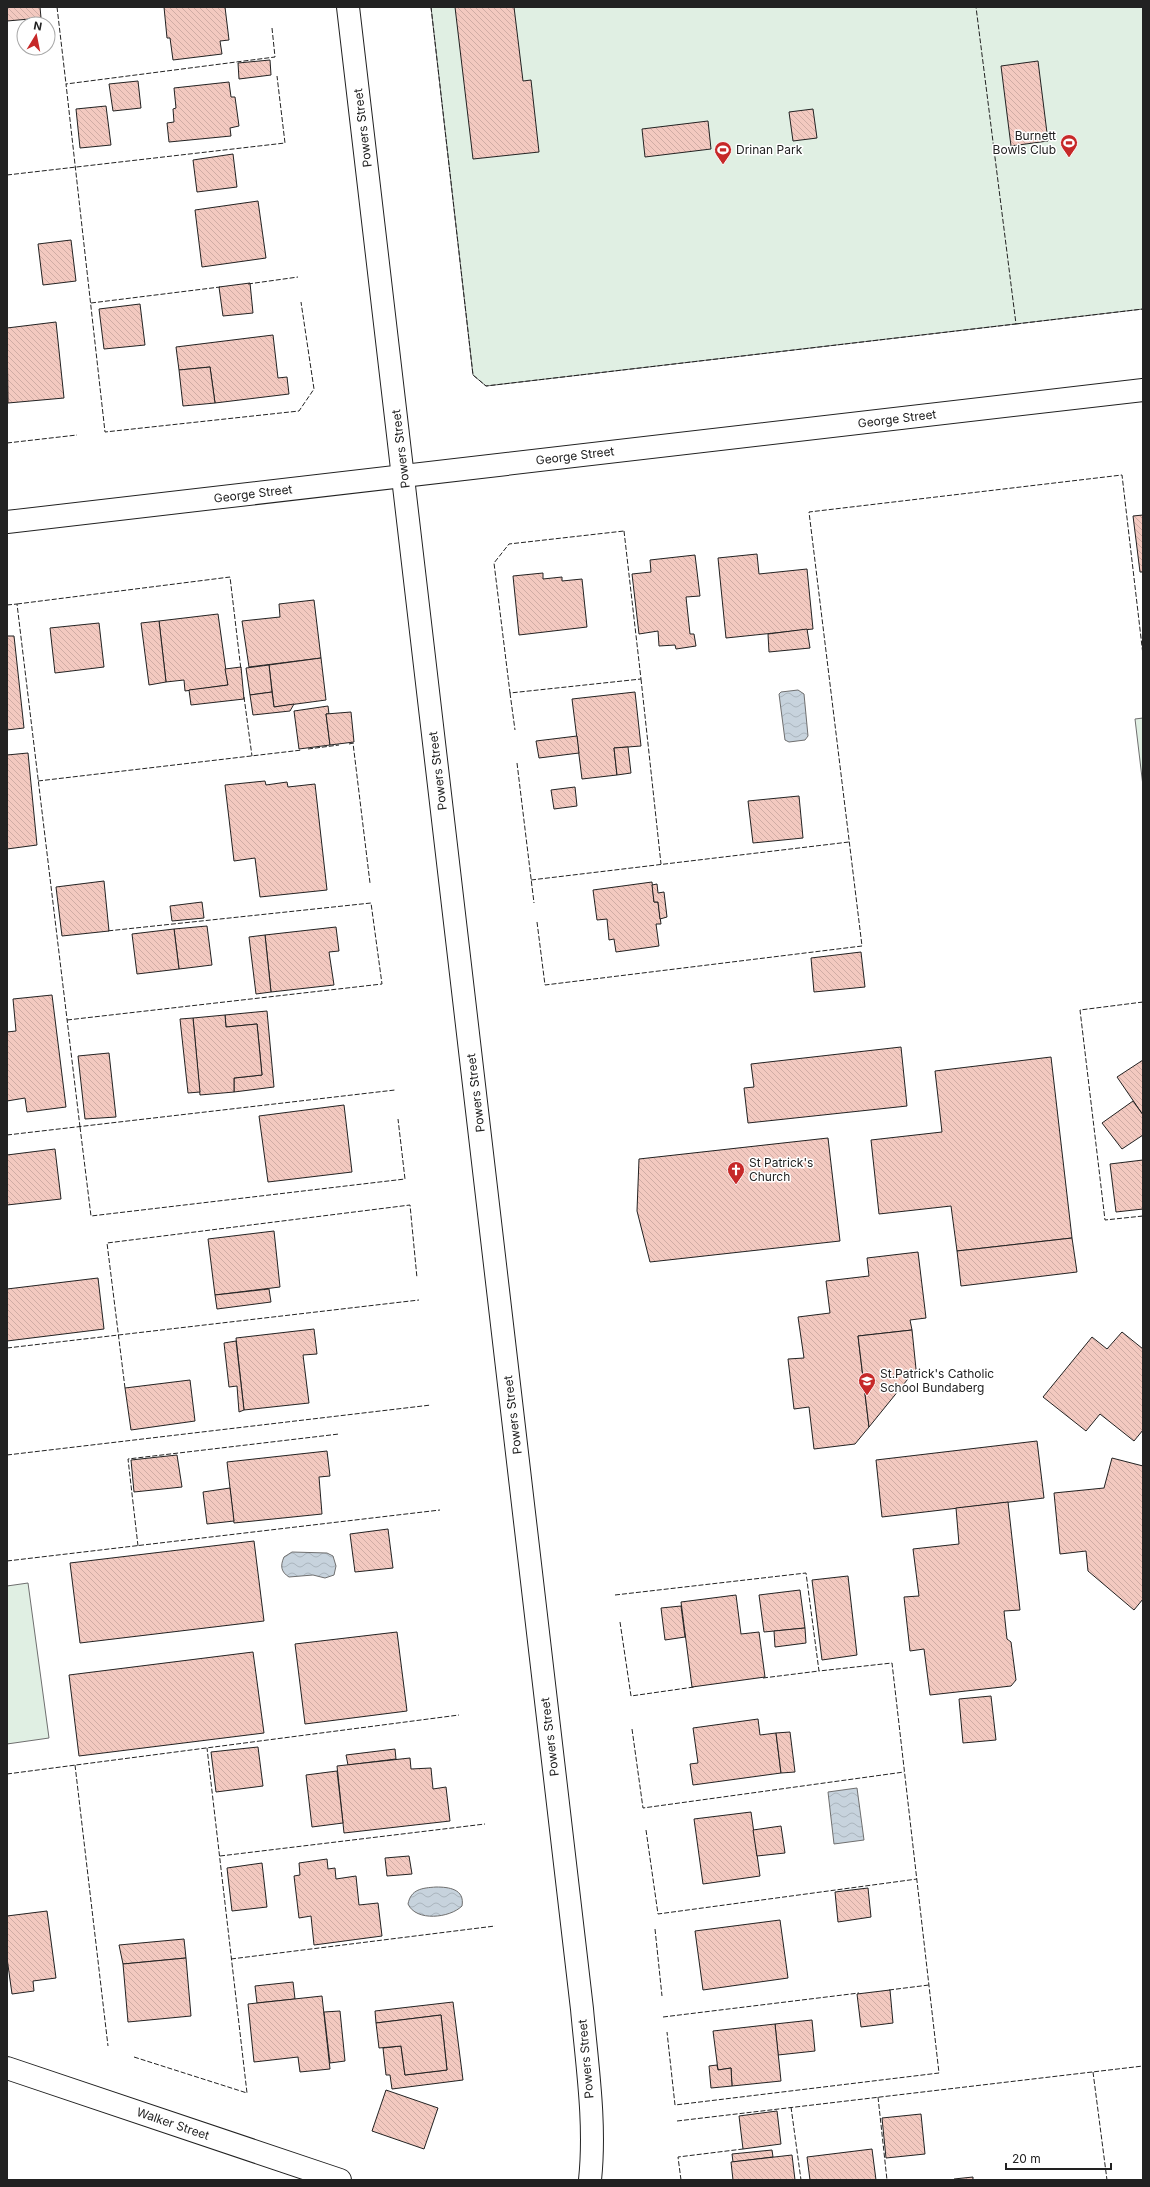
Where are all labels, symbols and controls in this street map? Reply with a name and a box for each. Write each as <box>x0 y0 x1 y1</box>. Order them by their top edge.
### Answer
north arrow <box>16 16 56 56</box>
text: N <box>32 19 43 34</box>
street label: Powers Street <box>350 88 375 168</box>
place label: Burnett Bowls Club <box>993 128 1056 157</box>
sports icon: Burnett Bowls Club <box>1059 133 1079 158</box>
sports icon: Drinan Park <box>713 140 733 165</box>
place label: Drinan Park <box>736 142 803 157</box>
street label: George Street <box>857 406 937 431</box>
street label: Powers Street <box>388 409 413 489</box>
street label: George Street <box>535 443 615 468</box>
street label: George Street <box>213 481 293 506</box>
street label: Powers Street <box>425 731 450 811</box>
street label: Powers Street <box>463 1053 488 1133</box>
place label: St Patrick's Church <box>749 1155 813 1184</box>
church icon: St Patrick's Church <box>726 1160 746 1185</box>
place label: St.Patrick's Catholic School Bundaberg <box>880 1366 994 1395</box>
school or university icon: St.Patrick's Catholic School Bundaberg <box>857 1371 877 1396</box>
street label: Powers Street <box>500 1375 525 1455</box>
street label: Powers Street <box>537 1697 562 1777</box>
street label: Powers Street <box>575 2019 596 2099</box>
street label: Walker Street <box>135 2104 212 2143</box>
scale bar <box>1006 2145 1111 2171</box>
text: 20 m <box>1012 2151 1041 2166</box>

